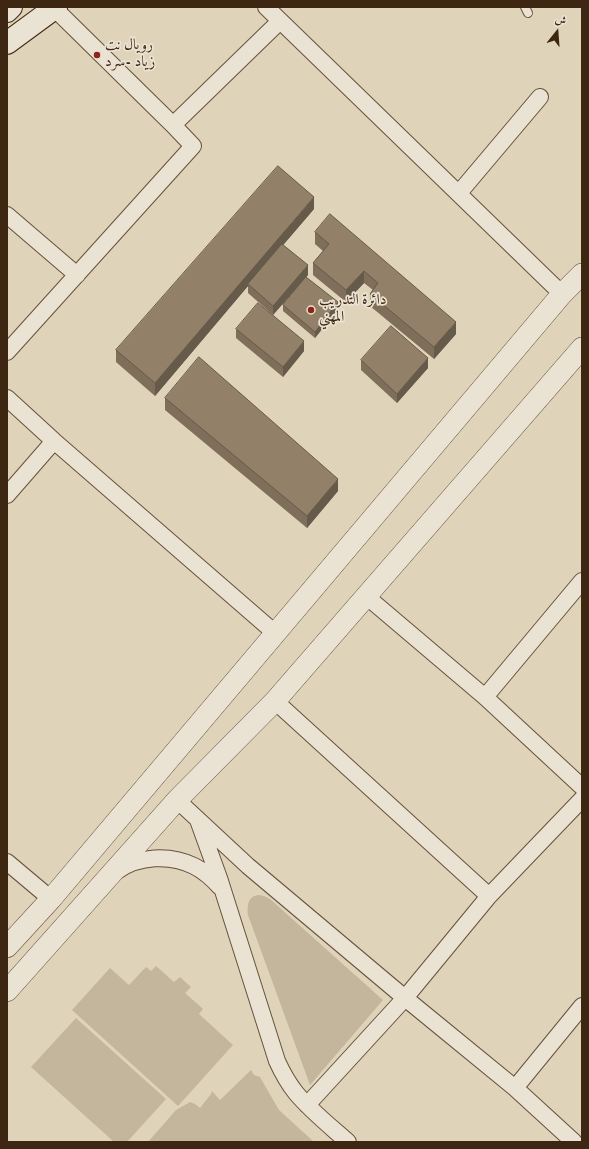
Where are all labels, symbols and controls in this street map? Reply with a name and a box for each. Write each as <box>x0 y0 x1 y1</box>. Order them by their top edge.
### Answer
north arrow <box>537 12 577 52</box>
text: ش <box>553 12 568 29</box>
place label: رويال نت زياد -سرد <box>105 37 155 72</box>
marker: رويال نت زياد -سرد <box>92 50 102 60</box>
place label: دائرة التدريب المهني <box>319 292 386 327</box>
marker: دائرة التدريب المهني <box>306 305 316 315</box>

